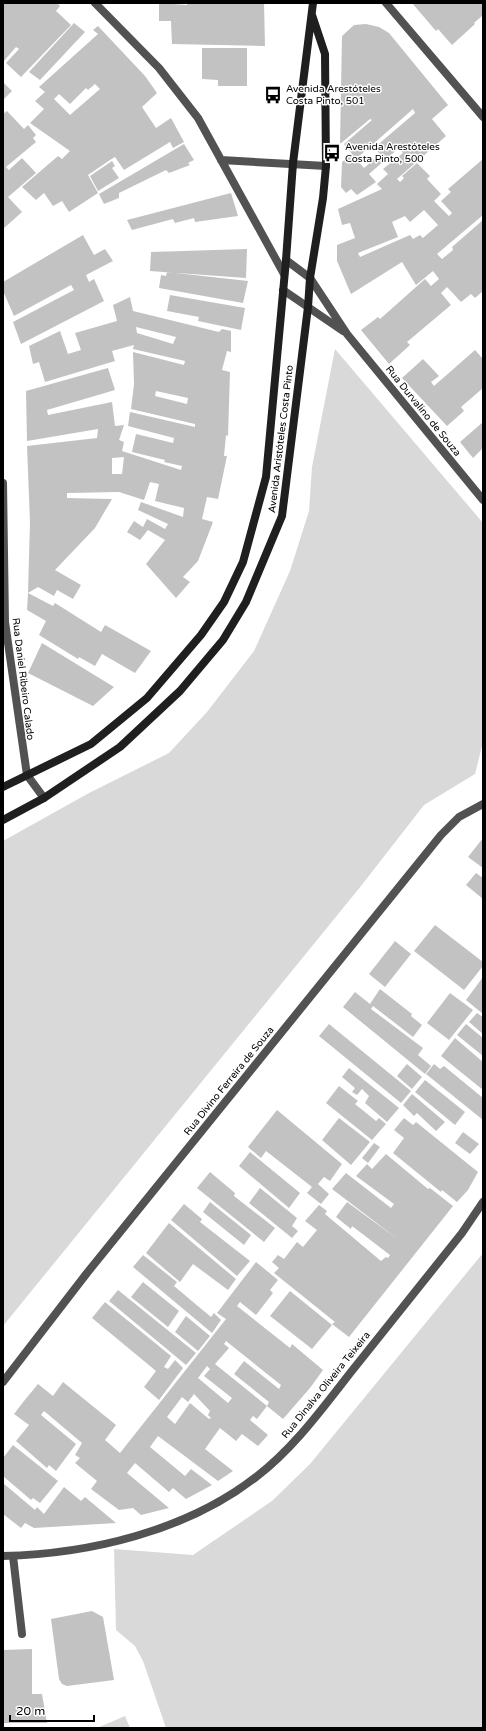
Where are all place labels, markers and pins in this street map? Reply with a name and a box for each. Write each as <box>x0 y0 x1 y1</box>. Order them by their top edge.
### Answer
place label: Avenida Arestóteles Costa Pinto, 501 <box>286 83 381 107</box>
bus stop icon: Avenida Arestóteles Costa Pinto, 501 <box>263 85 283 105</box>
place label: Avenida Arestóteles Costa Pinto, 500 <box>345 141 440 165</box>
bus stop icon: Avenida Arestóteles Costa Pinto, 500 <box>322 143 342 163</box>

